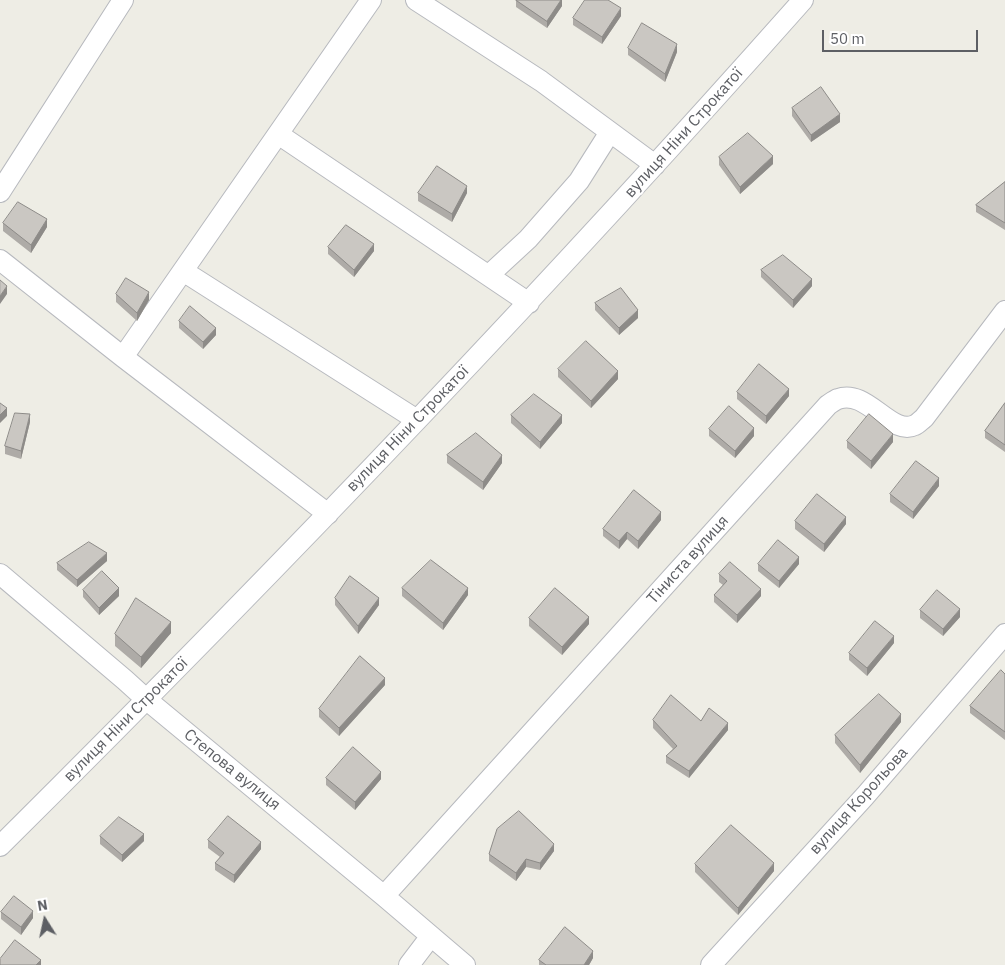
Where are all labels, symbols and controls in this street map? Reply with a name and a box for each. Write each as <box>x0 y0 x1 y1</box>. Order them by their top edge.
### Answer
scale bar <box>825 20 981 52</box>
text: 50 m <box>830 29 865 48</box>
street label: вулиця Ніни Строкатої <box>621 64 747 202</box>
street label: вулиця Ніни Строкатої <box>343 362 473 496</box>
street label: Тіниста вулиця <box>643 512 733 608</box>
street label: вулиця Ніни Строкатої <box>60 654 192 786</box>
street label: Степова вулиця <box>180 725 284 815</box>
street label: вулиця Корольова <box>806 743 912 859</box>
north arrow <box>20 895 70 945</box>
text: N <box>36 895 49 915</box>

